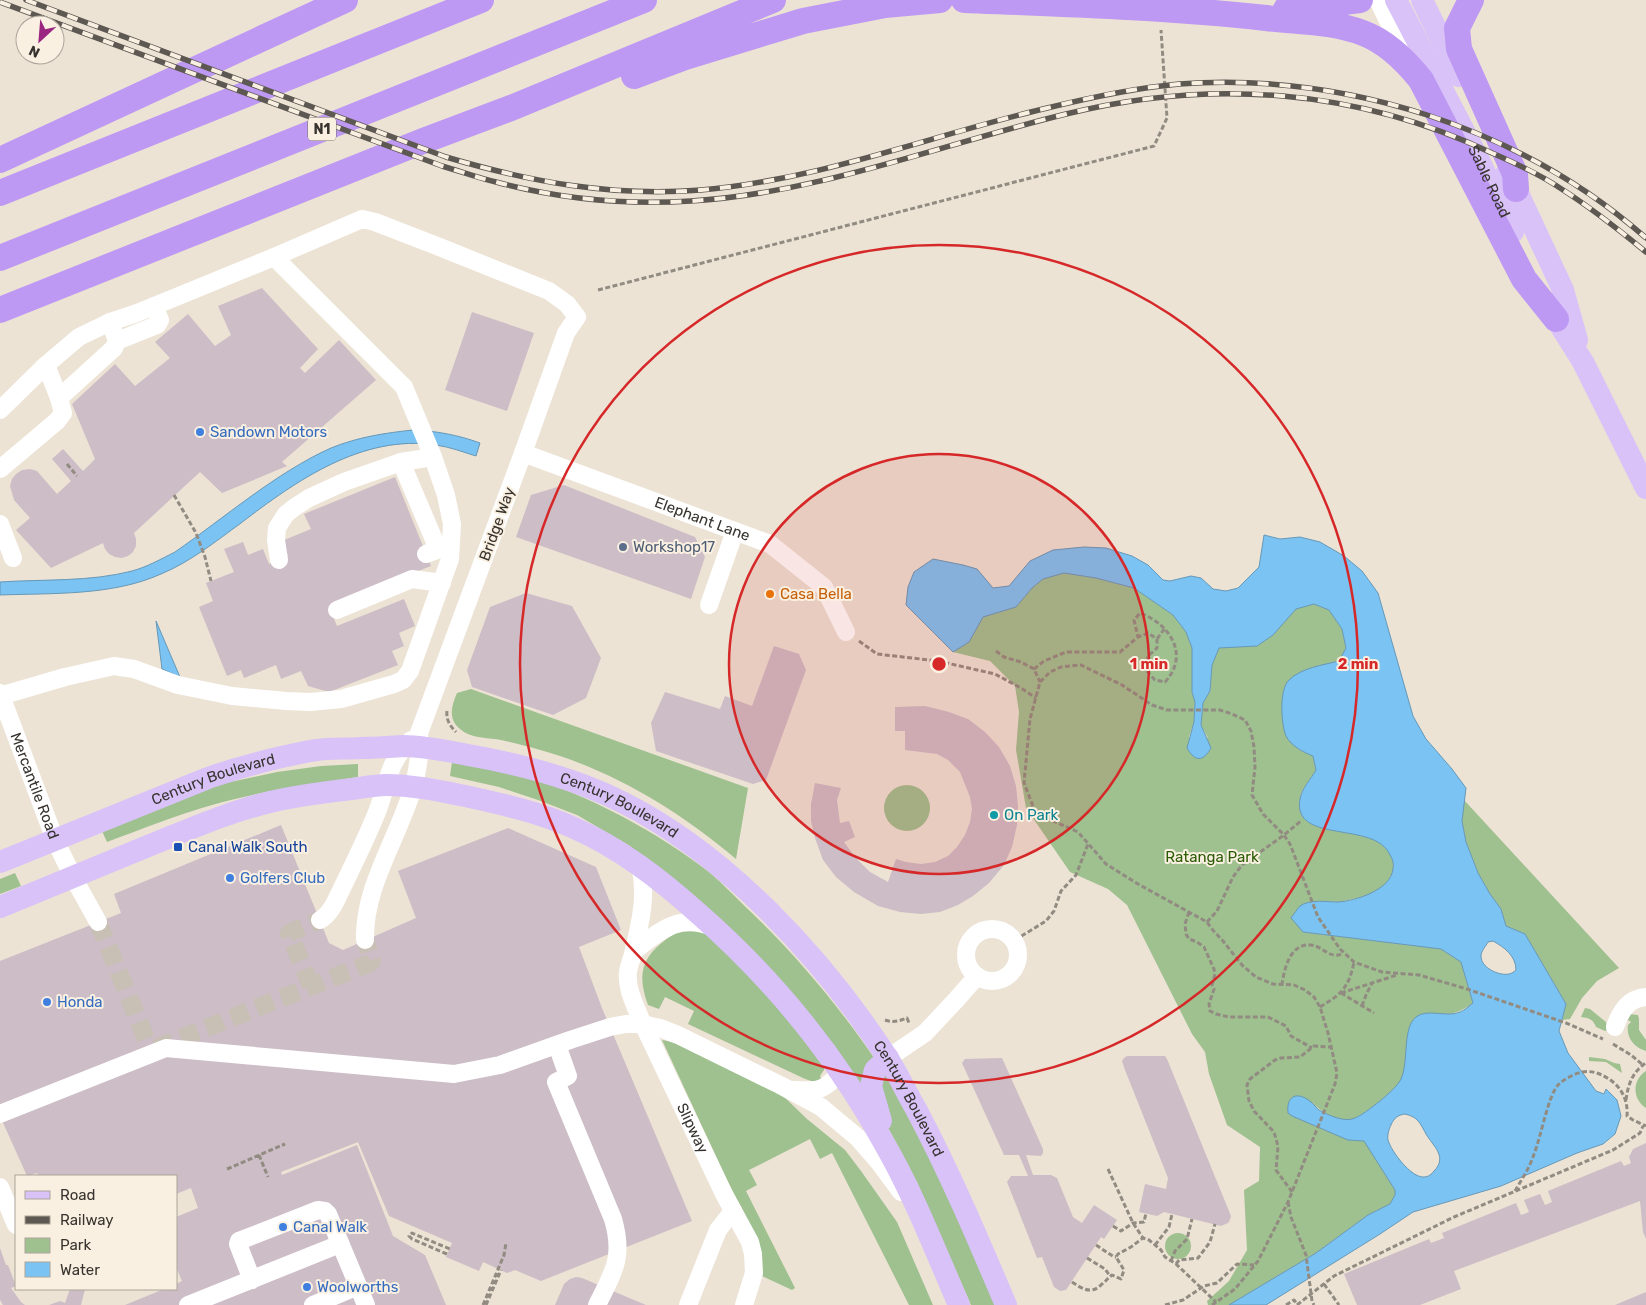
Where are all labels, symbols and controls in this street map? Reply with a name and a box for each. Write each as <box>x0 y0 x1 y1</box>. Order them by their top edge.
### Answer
north arrow <box>15 15 65 65</box>
text: N <box>26 41 43 61</box>
road number: N1 <box>308 118 336 140</box>
street label: Sable Road <box>1464 142 1514 221</box>
place label: Sandown Motors <box>210 423 327 441</box>
marker: Sandown Motors <box>194 426 206 438</box>
street label: Bridge Way <box>475 485 519 563</box>
street label: Elephant Lane <box>652 493 752 545</box>
place label: Workshop17 <box>633 538 715 556</box>
marker: Workshop17 <box>617 541 629 553</box>
place label: Casa Bella <box>780 585 852 603</box>
marker: Casa Bella <box>764 588 776 600</box>
centre of rings <box>930 655 948 673</box>
text: 1 min <box>1130 655 1168 673</box>
text: 2 min <box>1338 655 1378 673</box>
street label: Mercantile Road <box>7 730 63 841</box>
street label: Century Boulevard <box>149 750 277 809</box>
street label: Century Boulevard <box>558 769 682 842</box>
place label: On Park <box>1004 806 1058 824</box>
marker: On Park <box>988 809 1000 821</box>
place label: Canal Walk South <box>188 838 308 856</box>
marker: Canal Walk South <box>172 841 184 853</box>
park label: Ratanga Park <box>1165 848 1259 866</box>
place label: Golfers Club <box>240 869 325 887</box>
marker: Golfers Club <box>224 872 236 884</box>
place label: Honda <box>57 993 103 1011</box>
marker: Honda <box>41 996 53 1008</box>
street label: Century Boulevard <box>870 1037 948 1160</box>
street label: Slipway <box>673 1100 712 1156</box>
legend <box>15 1175 178 1290</box>
text: Road <box>60 1186 96 1204</box>
text: Railway <box>60 1211 114 1229</box>
place label: Canal Walk <box>293 1218 367 1236</box>
marker: Canal Walk <box>277 1221 289 1233</box>
text: Park <box>60 1236 91 1254</box>
text: Water <box>60 1261 100 1279</box>
place label: Woolworths <box>317 1278 399 1296</box>
marker: Woolworths <box>301 1281 313 1293</box>

